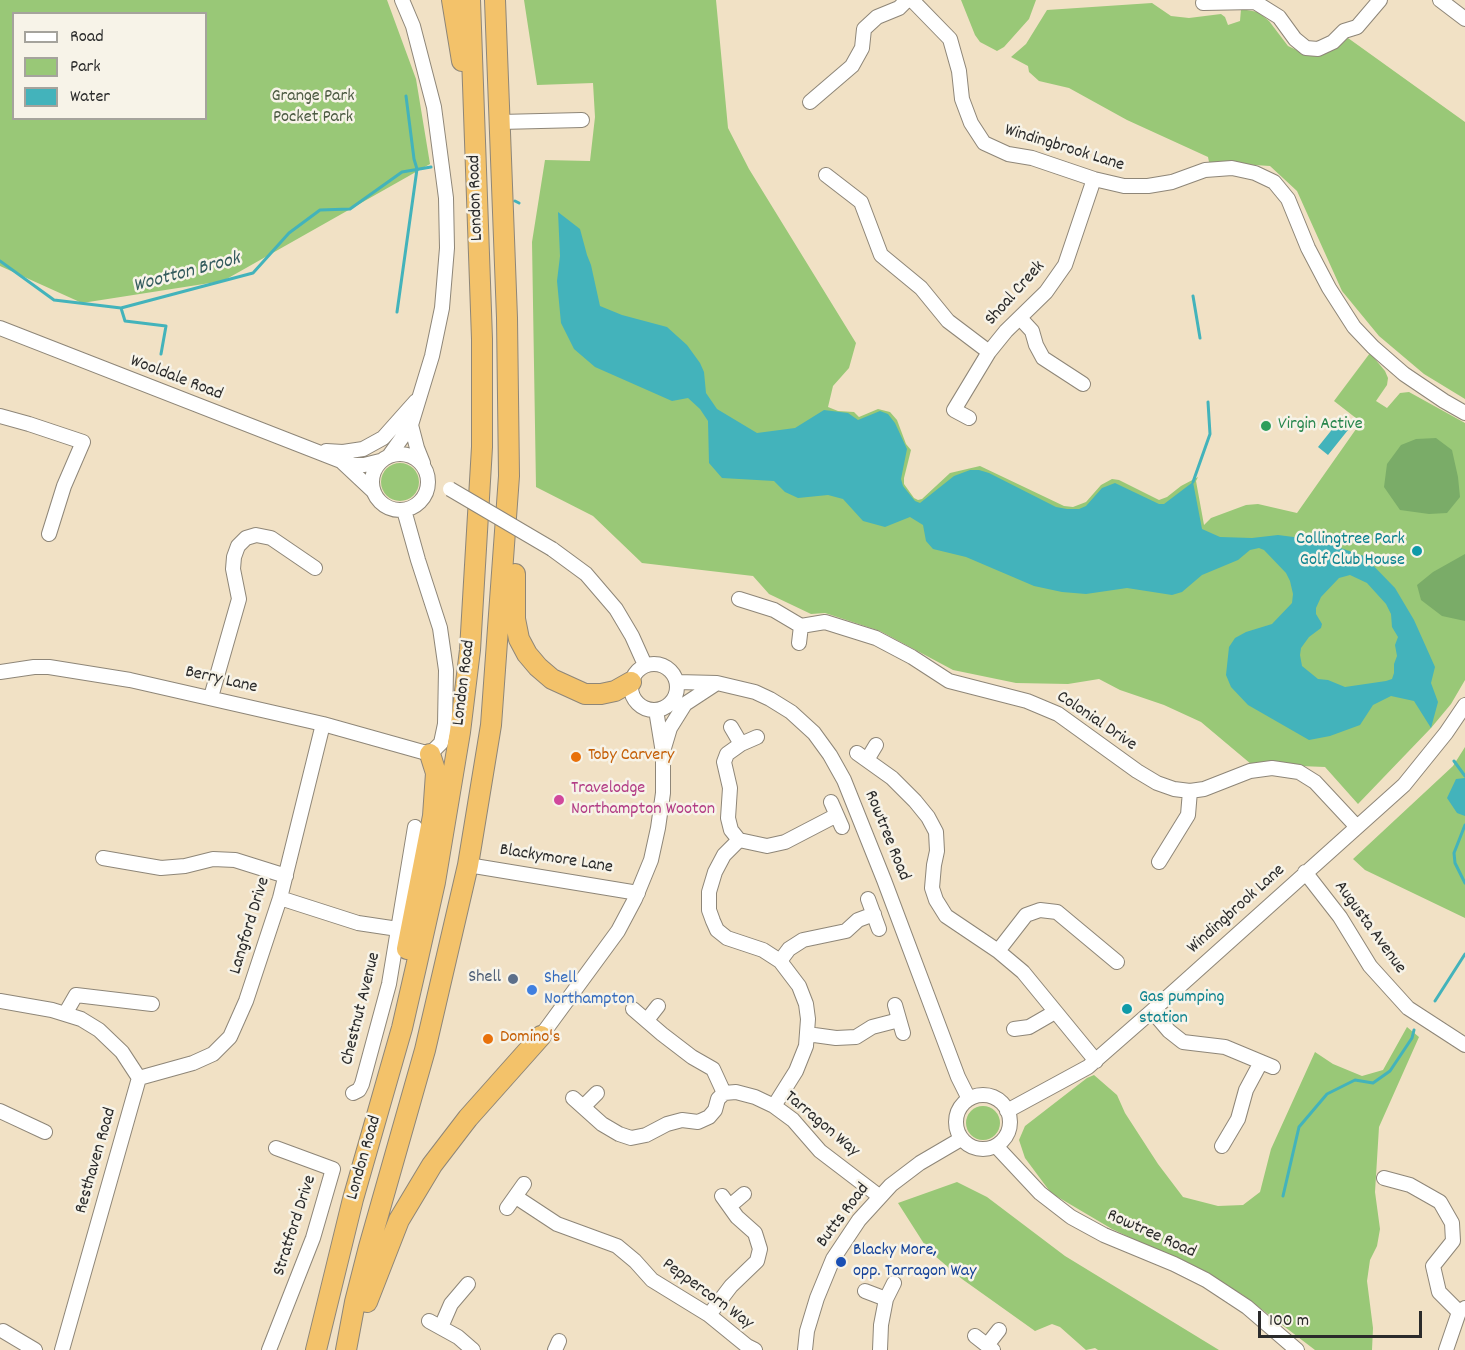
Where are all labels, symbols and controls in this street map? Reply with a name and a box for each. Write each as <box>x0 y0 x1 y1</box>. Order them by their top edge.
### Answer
legend <box>12 12 207 120</box>
text: Road <box>70 25 104 50</box>
text: Park <box>70 55 101 80</box>
text: Water <box>70 85 110 110</box>
park label: Grange Park Pocket Park <box>271 87 355 130</box>
street label: Windingbrook Lane <box>1002 121 1126 177</box>
street label: London Road <box>465 155 489 241</box>
water label: Wootton Brook <box>131 248 243 300</box>
street label: Shoal Creek <box>981 257 1051 331</box>
street label: Wooldale Road <box>127 351 225 407</box>
place label: Virgin Active <box>1278 415 1363 437</box>
marker: Virgin Active <box>1259 419 1273 433</box>
place label: Collingtree Park Golf Club House <box>1296 530 1405 572</box>
marker: Collingtree Park Golf Club House <box>1410 544 1424 558</box>
street label: London Road <box>449 639 481 727</box>
street label: Berry Lane <box>183 662 259 700</box>
street label: Colonial Drive <box>1052 687 1140 757</box>
place label: Toby Carvery <box>588 746 674 768</box>
marker: Toby Carvery <box>569 750 583 764</box>
place label: Travelodge Northampton Wooton <box>571 779 715 822</box>
street label: Rowtree Road <box>858 788 914 884</box>
marker: Travelodge Northampton Wooton <box>552 793 566 807</box>
street label: Blackymore Lane <box>498 840 614 880</box>
street label: Windingbrook Lane <box>1184 861 1290 959</box>
street label: Langford Drive <box>226 875 276 977</box>
street label: Augusta Avenue <box>1328 877 1410 979</box>
street label: Chestnut Avenue <box>338 950 386 1068</box>
place label: Shell <box>468 968 501 990</box>
place label: Shell Northampton <box>544 969 635 1012</box>
marker: Shell <box>506 972 520 986</box>
marker: Shell Northampton <box>525 983 539 997</box>
place label: Gas pumping station <box>1139 988 1224 1030</box>
marker: Gas pumping station <box>1120 1002 1134 1016</box>
place label: Domino's <box>500 1028 560 1050</box>
marker: Domino's <box>481 1032 495 1046</box>
street label: Tarragon Way <box>779 1087 863 1163</box>
street label: Resthaven Road <box>72 1106 122 1216</box>
street label: London Road <box>343 1114 387 1202</box>
street label: Stratford Drive <box>270 1173 322 1279</box>
street label: Butts Road <box>813 1180 875 1252</box>
street label: Rowtree Road <box>1103 1206 1199 1264</box>
place label: Blacky More, opp. Tarragon Way <box>853 1241 977 1284</box>
street label: Peppercorn Way <box>657 1255 757 1335</box>
marker: Blacky More, opp. Tarragon Way <box>834 1255 848 1269</box>
scale bar <box>1261 1299 1424 1337</box>
text: 100 m <box>1269 1309 1309 1334</box>

